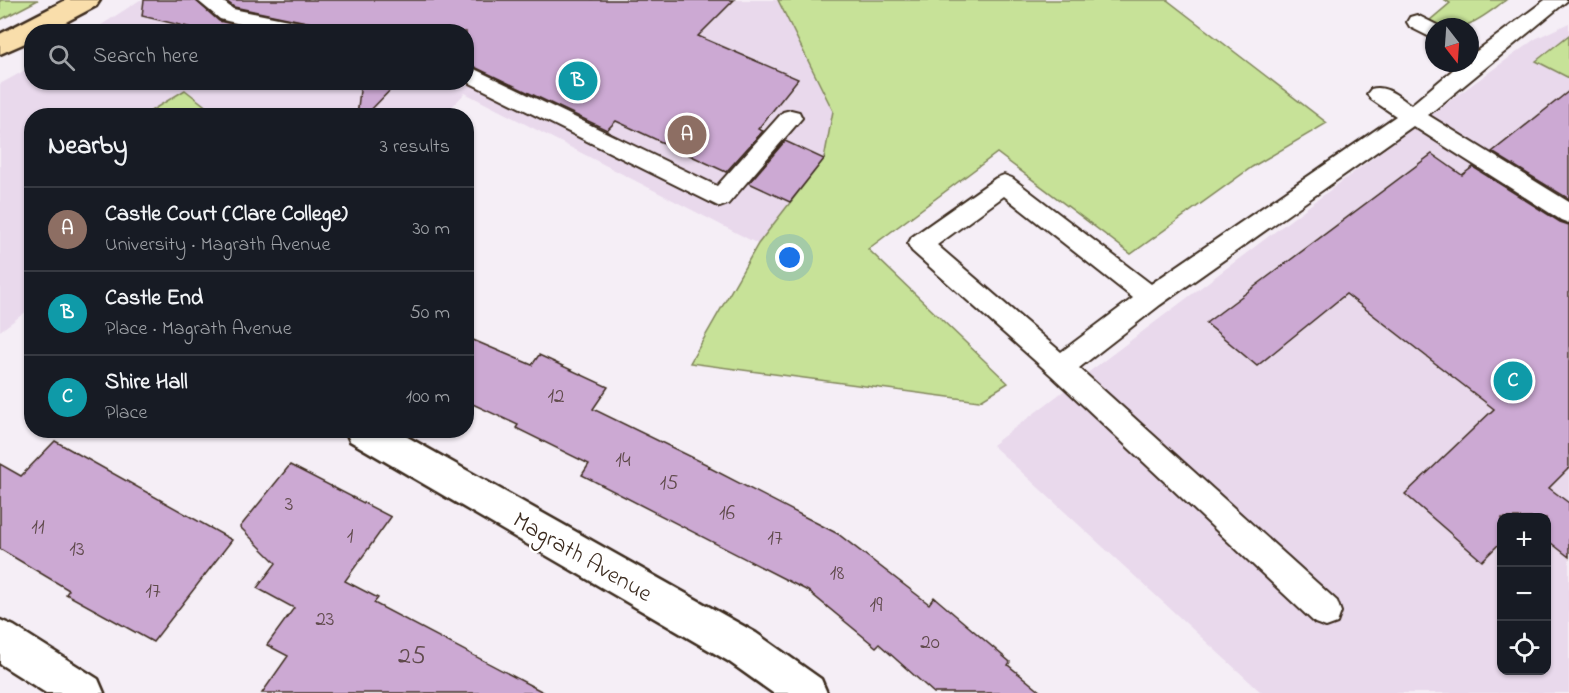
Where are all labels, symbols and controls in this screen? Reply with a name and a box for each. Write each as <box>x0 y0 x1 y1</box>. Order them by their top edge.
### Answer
north arrow <box>1425 18 1479 72</box>
search box <box>24 24 474 90</box>
icon: search <box>45 41 78 74</box>
text: Search here <box>93 41 198 73</box>
pin: B <box>558 58 598 104</box>
pin: A <box>668 112 706 158</box>
text: Nearby <box>48 128 127 166</box>
text: 3 results <box>380 133 450 162</box>
text: Castle Court (Clare College) <box>105 199 348 231</box>
text: A <box>61 215 74 244</box>
text: 30 m <box>413 215 450 244</box>
text: University · Magrath Avenue <box>105 231 330 260</box>
your location <box>775 243 804 272</box>
text: Castle End <box>105 283 203 315</box>
text: B <box>61 299 74 328</box>
text: 50 m <box>409 299 450 328</box>
text: Place · Magrath Avenue <box>105 315 292 344</box>
pin: C <box>1494 358 1532 404</box>
text: Shire Hall <box>105 367 188 399</box>
house number: 12 <box>547 382 565 412</box>
text: C <box>62 383 73 412</box>
text: 100 m <box>406 383 450 412</box>
text: Place <box>105 399 147 428</box>
house number: 14 <box>615 446 631 476</box>
house number: 15 <box>660 469 678 499</box>
house number: 3 <box>285 490 293 520</box>
house number: 16 <box>719 499 735 529</box>
street label: Magrath Avenue <box>505 504 658 612</box>
house number: 11 <box>31 513 45 543</box>
map controls <box>1497 513 1551 675</box>
button: + <box>1497 513 1551 567</box>
house number: 1 <box>347 522 354 552</box>
house number: 17 <box>767 524 783 554</box>
house number: 13 <box>69 535 85 565</box>
house number: 18 <box>830 559 844 589</box>
button: − <box>1497 567 1551 621</box>
house number: 17 <box>145 577 161 607</box>
house number: 19 <box>870 591 883 621</box>
house number: 23 <box>315 605 335 635</box>
button: locate <box>1497 621 1551 675</box>
house number: 20 <box>920 628 940 658</box>
house number: 25 <box>398 638 426 676</box>

